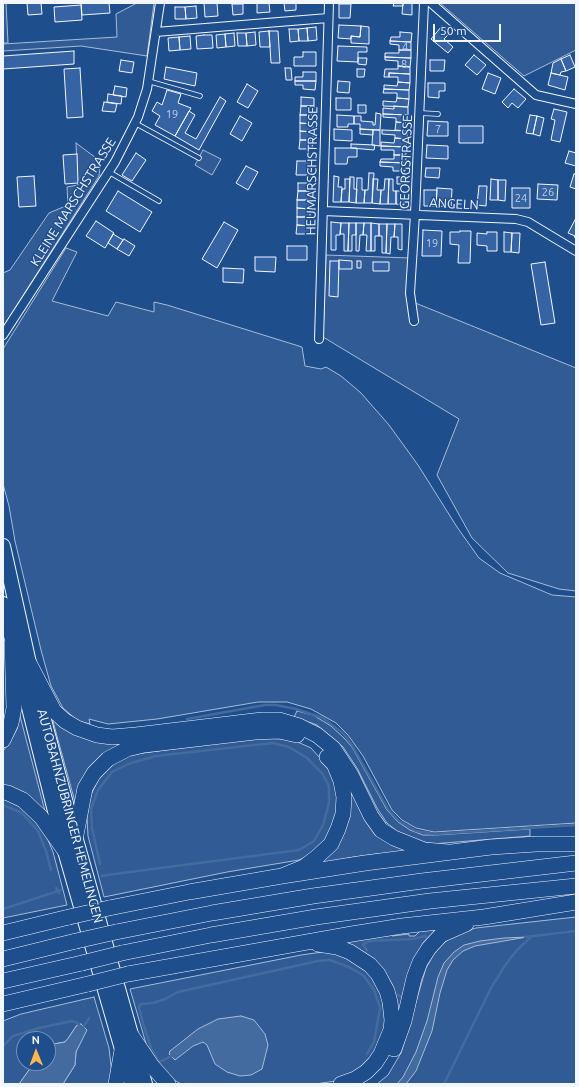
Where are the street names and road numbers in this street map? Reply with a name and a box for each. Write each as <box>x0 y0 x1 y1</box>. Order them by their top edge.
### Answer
street label: HEUMARSCHSTRASSE <box>303 106 321 236</box>
street label: GEORGSTRASSE <box>397 115 415 209</box>
street label: KLEINE MARSCHSTRASSE <box>27 135 119 269</box>
street label: ANGELN <box>429 195 479 213</box>
street label: AUTOBAHNZUBRINGER HEMELINGEN <box>34 707 106 925</box>

